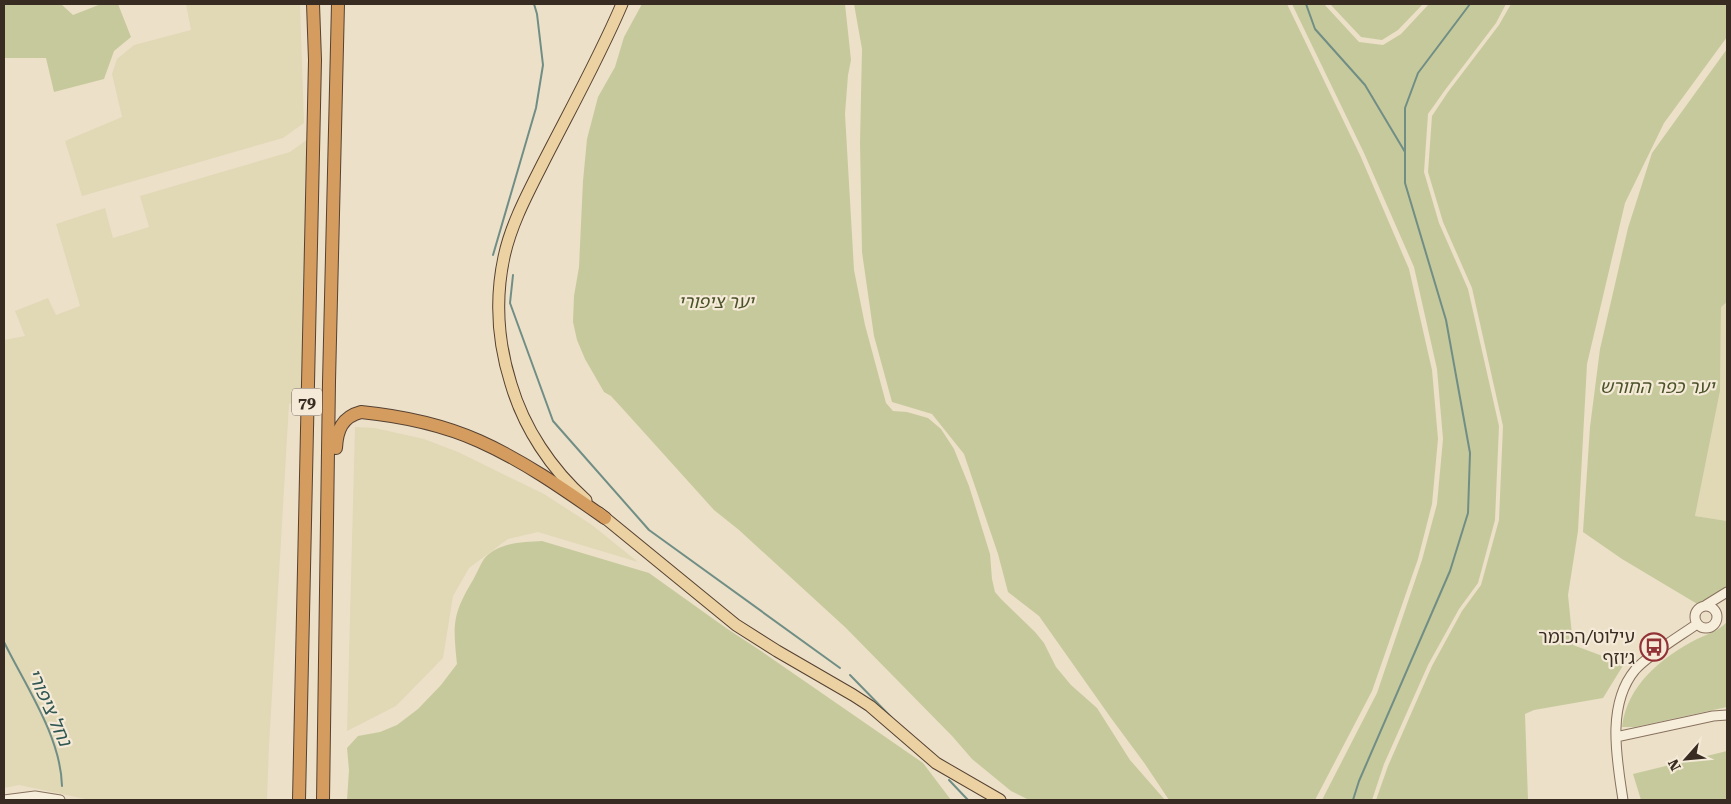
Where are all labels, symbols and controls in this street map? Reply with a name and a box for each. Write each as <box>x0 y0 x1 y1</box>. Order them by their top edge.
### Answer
park label: יער ציפורי <box>678 291 755 312</box>
park label: יער כפר החורש <box>1600 376 1716 397</box>
road number: 79 <box>292 388 322 416</box>
place label: עילוט/הכומר ג׳וזף <box>1538 626 1635 668</box>
bus stop icon: עילוט/הכומר ג׳וזף <box>1639 632 1669 662</box>
water label: נחל ציפורי <box>22 665 78 751</box>
north arrow <box>1661 734 1711 784</box>
text: N <box>1665 756 1684 773</box>

